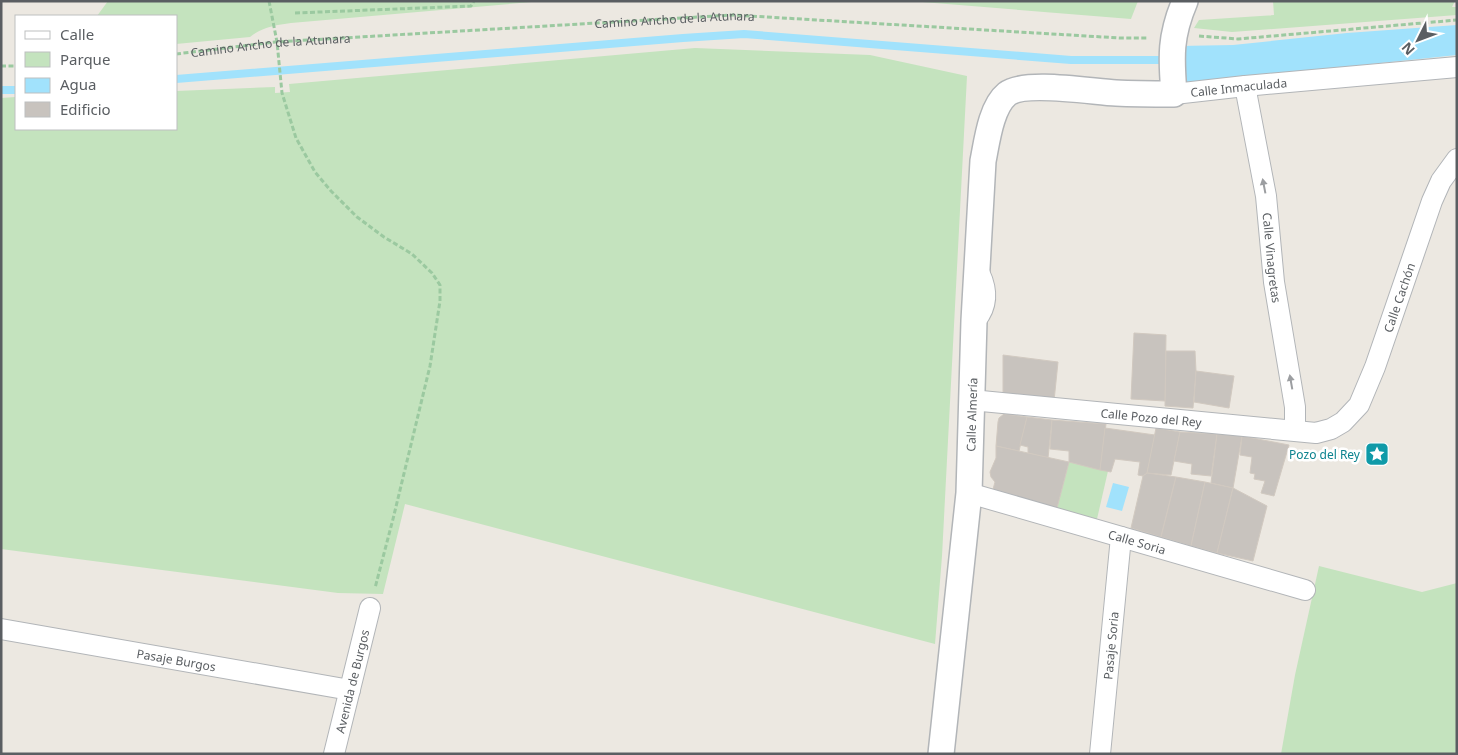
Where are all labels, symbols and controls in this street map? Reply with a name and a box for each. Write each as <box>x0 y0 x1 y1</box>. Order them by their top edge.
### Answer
street label: Camino Ancho de la Atunara <box>594 6 755 32</box>
legend <box>15 15 178 130</box>
north arrow <box>1393 15 1443 65</box>
text: Calle <box>60 24 94 44</box>
street label: Camino Ancho de la Atunara <box>190 29 351 61</box>
text: N <box>1397 38 1419 60</box>
text: Parque <box>60 49 110 69</box>
text: Agua <box>60 74 97 94</box>
street label: Calle Inmaculada <box>1189 74 1288 101</box>
text: Edificio <box>60 99 111 119</box>
one-way arrow <box>1260 178 1268 194</box>
street label: Calle Vinagretas <box>1259 212 1286 304</box>
street label: Calle Cachón <box>1379 260 1419 335</box>
one-way arrow <box>1286 374 1294 390</box>
street label: Calle Almería <box>962 377 981 452</box>
street label: Calle Pozo del Rey <box>1100 404 1203 431</box>
place icon: Pozo del Rey <box>1364 441 1390 467</box>
place label: Pozo del Rey <box>1289 446 1361 463</box>
street label: Calle Soria <box>1106 525 1168 558</box>
street label: Pasaje Soria <box>1099 611 1122 680</box>
street label: Avenida de Burgos <box>331 627 373 735</box>
street label: Pasaje Burgos <box>135 644 217 675</box>

